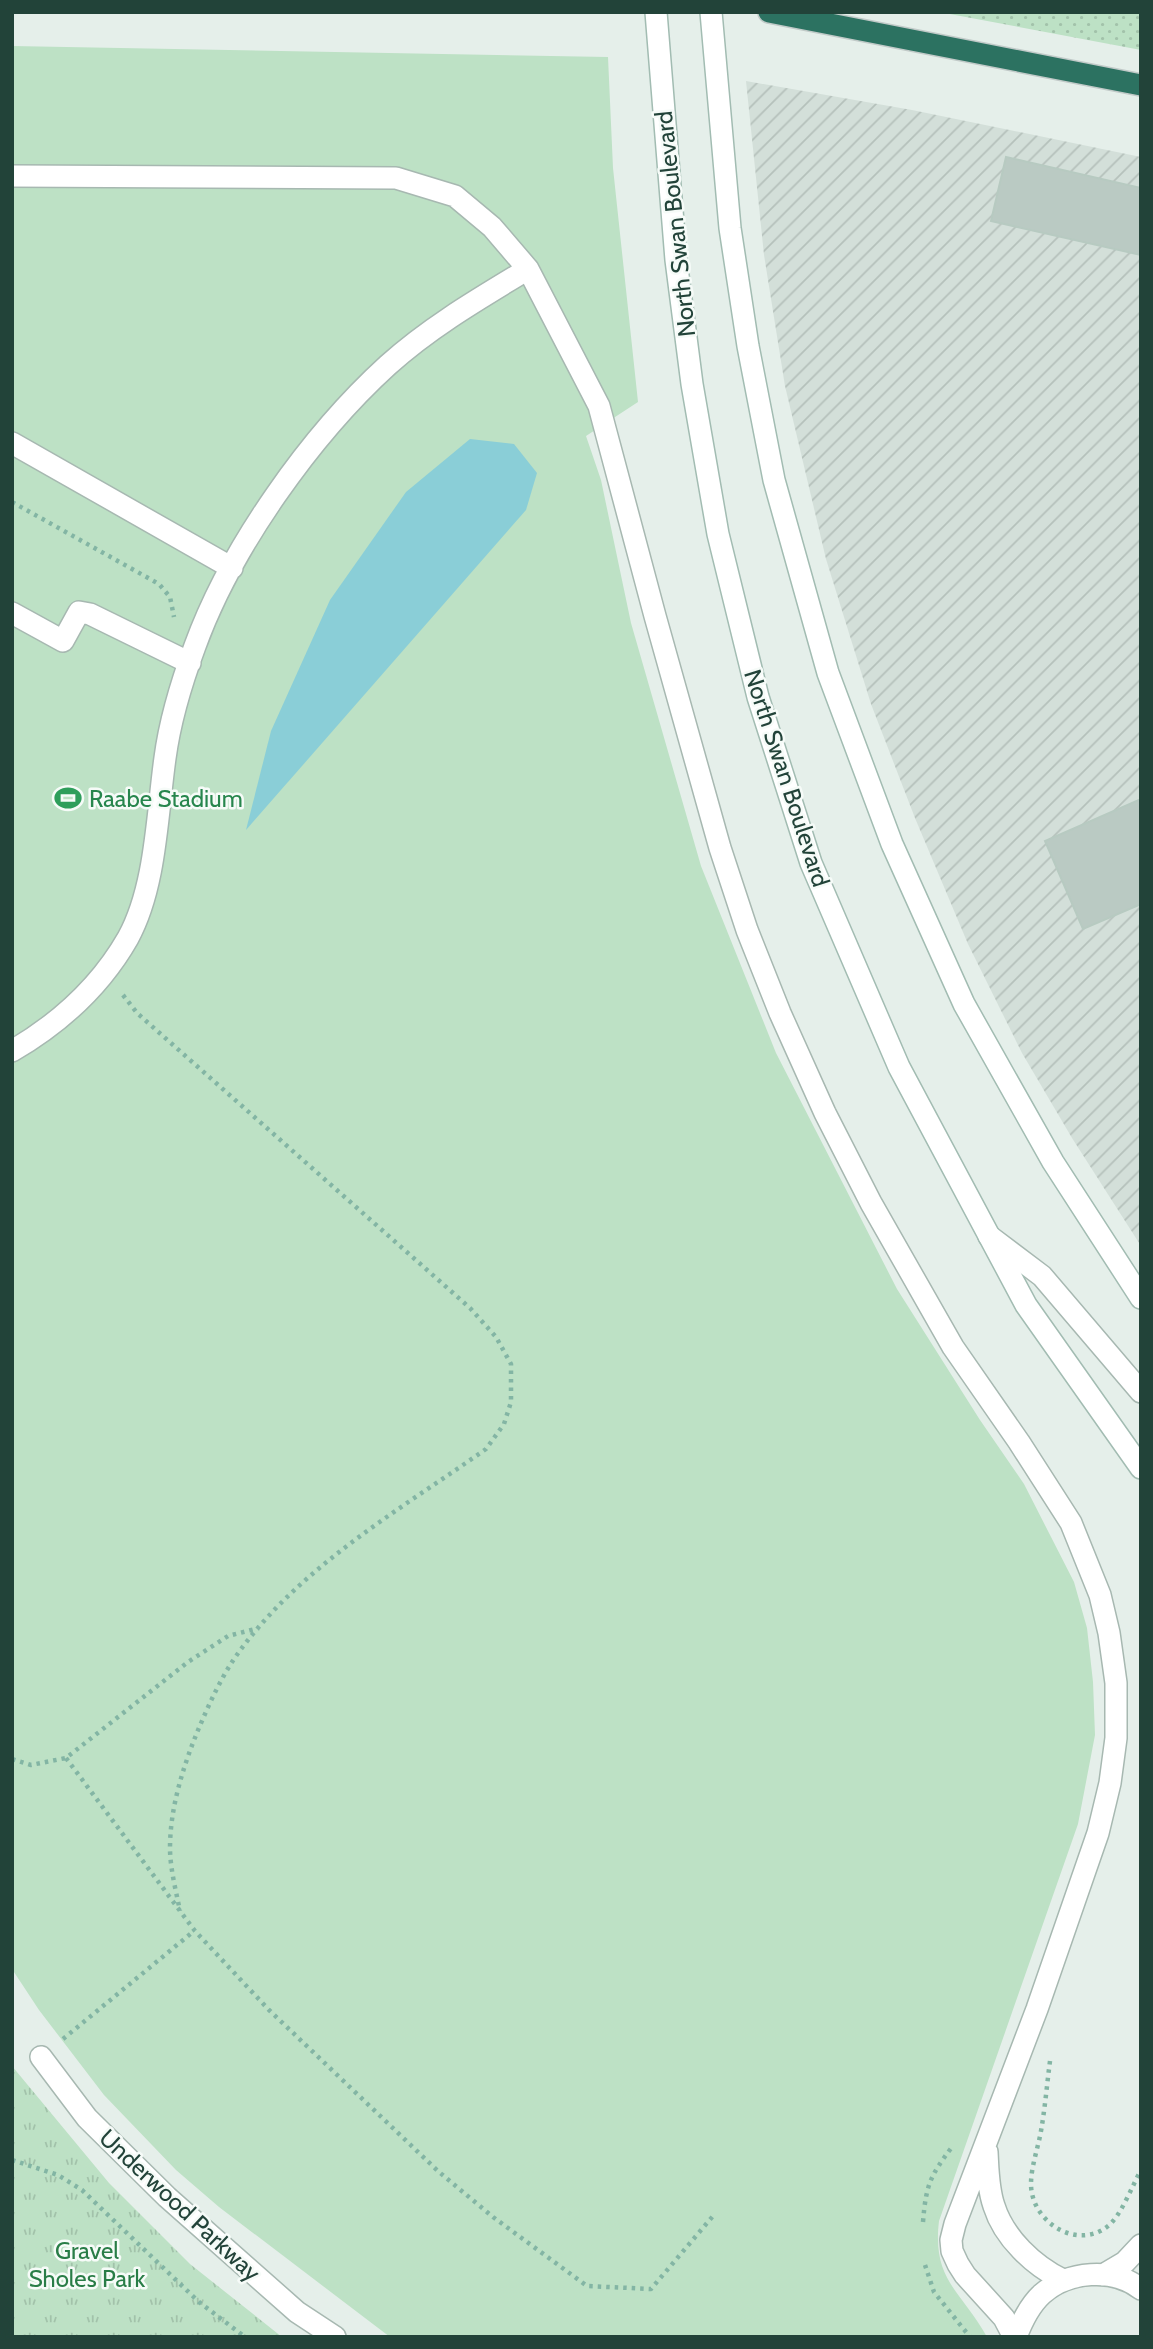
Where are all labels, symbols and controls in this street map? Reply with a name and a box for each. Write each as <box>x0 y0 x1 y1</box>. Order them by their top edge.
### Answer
street label: North Swan Boulevard <box>649 110 701 338</box>
street label: North Swan Boulevard <box>738 666 836 890</box>
sports icon: Raabe Stadium <box>53 783 83 813</box>
place label: Raabe Stadium <box>89 784 243 813</box>
street label: Underwood Parkway <box>93 2123 267 2287</box>
park label: Gravel Sholes Park <box>29 2236 145 2293</box>

